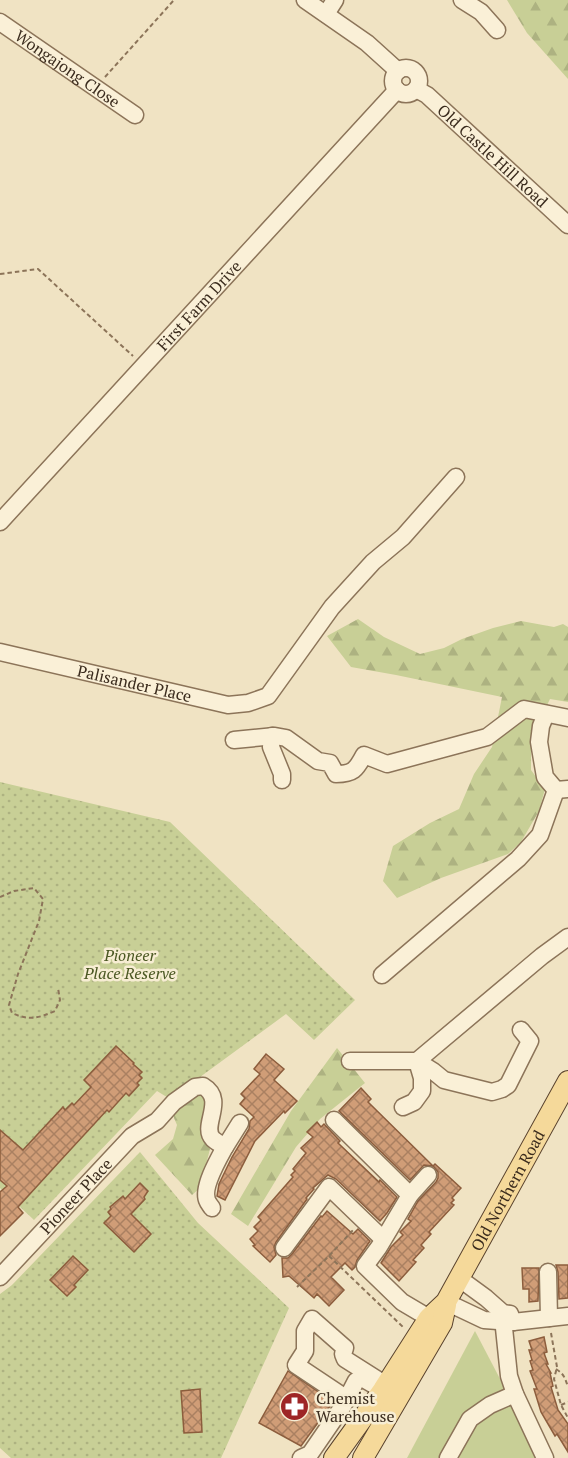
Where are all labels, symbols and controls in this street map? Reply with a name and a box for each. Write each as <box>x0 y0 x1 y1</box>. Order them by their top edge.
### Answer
street label: Wongajong Close <box>11 25 124 112</box>
street label: Old Castle Hill Road <box>433 99 553 212</box>
street label: First Farm Drive <box>152 256 246 355</box>
street label: Palisander Place <box>75 659 194 707</box>
park label: Pioneer Place Reserve <box>83 944 176 984</box>
street label: Old Northern Road <box>465 1126 550 1255</box>
street label: Pioneer Place <box>35 1153 117 1239</box>
place label: Chemist Warehouse <box>316 1387 395 1427</box>
pharmacy icon: Chemist Warehouse <box>279 1391 311 1423</box>

